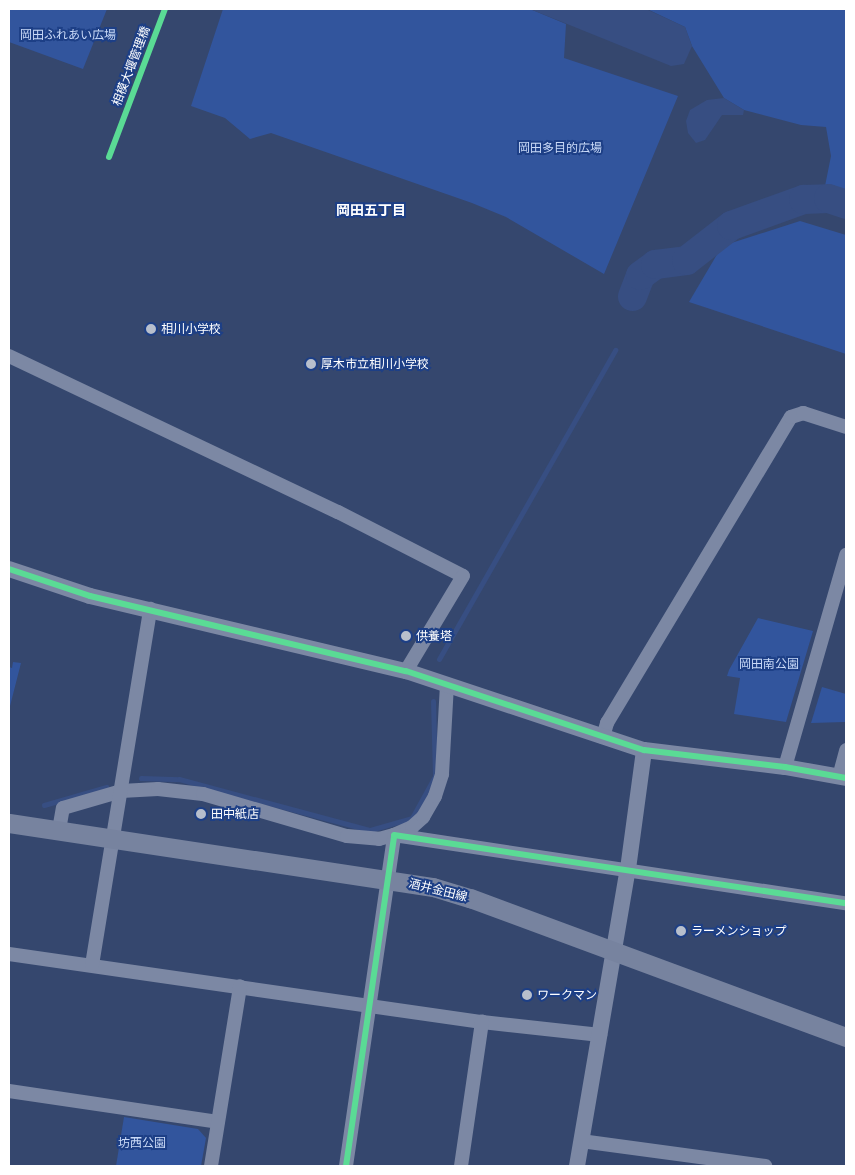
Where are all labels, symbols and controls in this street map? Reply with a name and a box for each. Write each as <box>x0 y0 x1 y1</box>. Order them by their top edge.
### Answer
street label: 相模大堰管理橋 <box>109 24 153 108</box>
park label: 岡田ふれあい広場 <box>20 28 116 42</box>
park label: 岡田多目的広場 <box>518 141 602 155</box>
district label: 岡田五丁目 <box>336 202 406 218</box>
place label: 相川小学校 <box>161 322 221 336</box>
marker: 相川小学校 <box>145 323 157 335</box>
place label: 厚木市立相川小学校 <box>321 357 429 371</box>
marker: 厚木市立相川小学校 <box>305 358 317 370</box>
place label: 供養塔 <box>416 629 452 643</box>
marker: 供養塔 <box>400 630 412 642</box>
park label: 岡田南公園 <box>739 657 799 671</box>
place label: 田中紙店 <box>211 807 259 821</box>
marker: 田中紙店 <box>195 808 207 820</box>
street label: 酒井金田線 <box>407 876 469 904</box>
place label: ラーメンショップ <box>691 924 787 938</box>
marker: ラーメンショップ <box>675 925 687 937</box>
place label: ワークマン <box>537 988 597 1002</box>
marker: ワークマン <box>521 989 533 1001</box>
park label: 坊西公園 <box>118 1136 166 1150</box>

